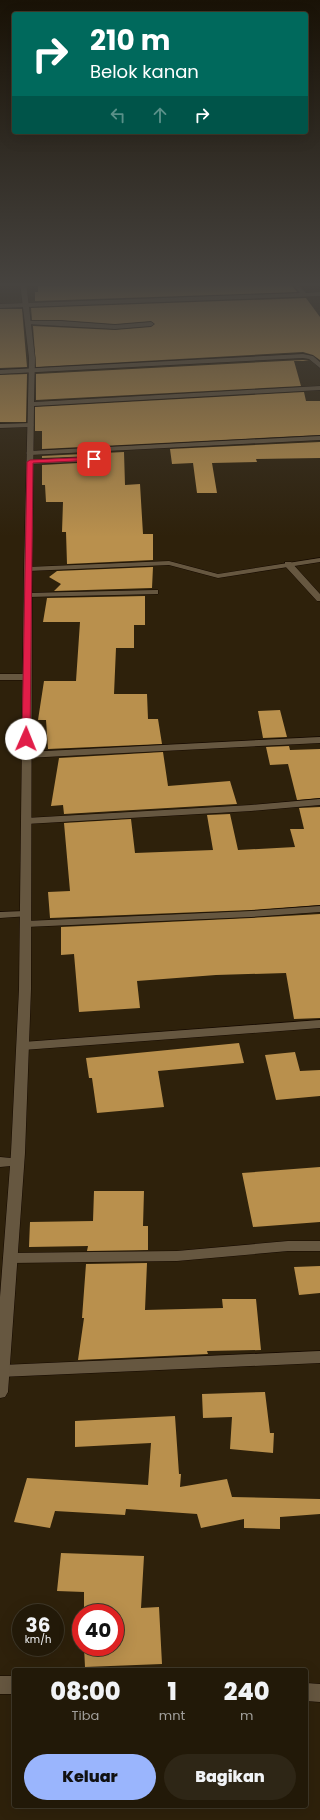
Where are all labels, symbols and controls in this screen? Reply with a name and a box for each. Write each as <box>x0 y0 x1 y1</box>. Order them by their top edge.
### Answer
text: 210 m <box>90 21 170 60</box>
icon: right <box>24 28 76 80</box>
text: Belok kanan <box>90 59 199 84</box>
icon: left <box>107 104 129 126</box>
icon: ahead <box>149 104 171 126</box>
icon: right <box>191 104 213 126</box>
pin <box>77 442 111 476</box>
icon: arrive <box>83 448 105 470</box>
position arrow <box>5 718 47 760</box>
speed limit sign: 40 <box>72 1604 124 1656</box>
text: 36 <box>26 1611 50 1639</box>
text: km/h <box>25 1632 51 1647</box>
text: 08:00 <box>50 1675 121 1708</box>
text: 1 <box>167 1675 177 1708</box>
text: 240 <box>224 1675 270 1708</box>
text: Tiba <box>72 1706 99 1725</box>
text: mnt <box>159 1706 185 1725</box>
text: m <box>240 1706 253 1725</box>
button: Keluar <box>24 1754 156 1800</box>
button: Bagikan <box>164 1754 296 1800</box>

